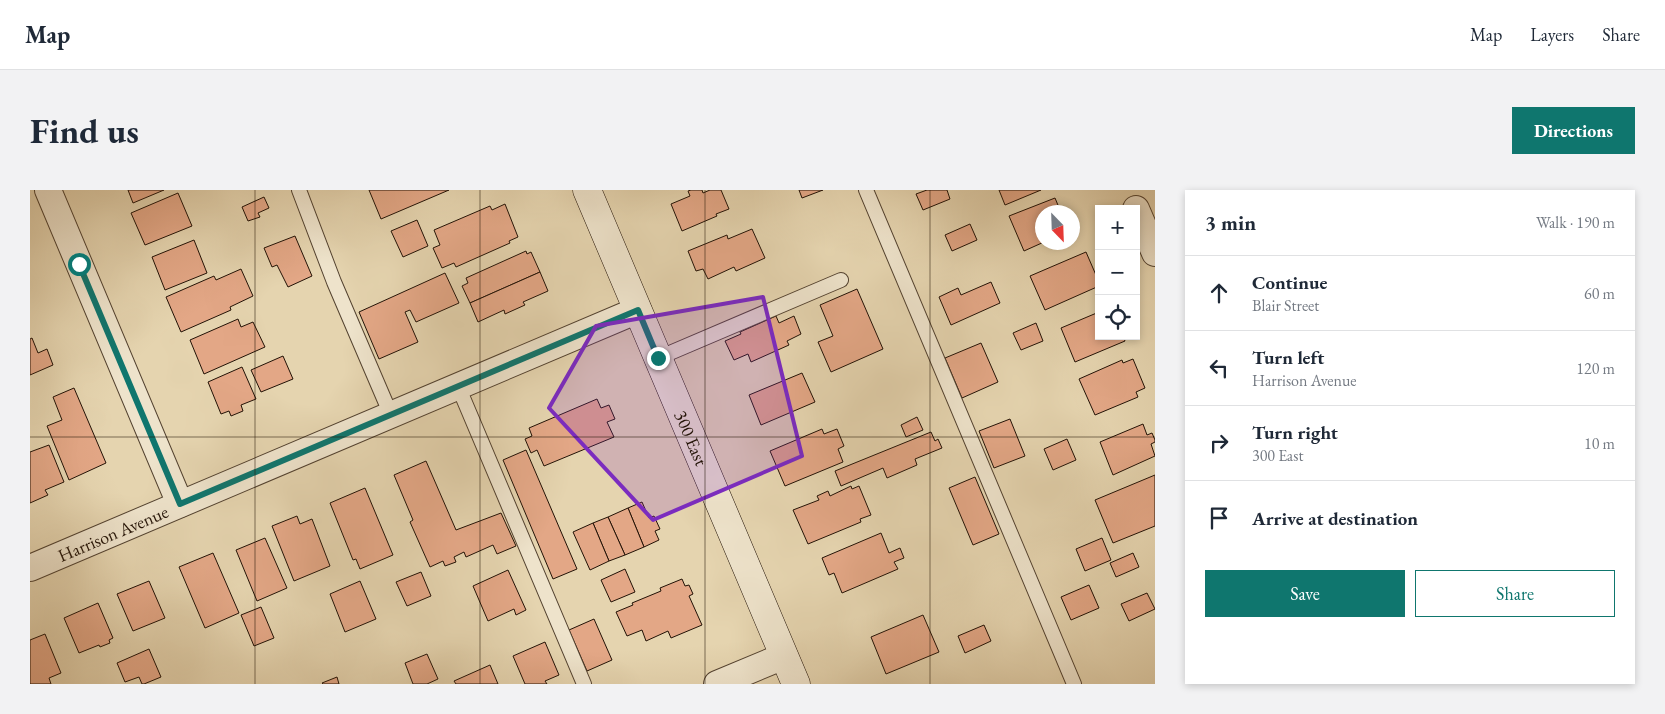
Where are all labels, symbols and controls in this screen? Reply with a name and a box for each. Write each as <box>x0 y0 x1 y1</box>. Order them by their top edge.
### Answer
text: Map <box>25 19 70 50</box>
text: Map <box>1470 23 1502 46</box>
text: Layers <box>1530 23 1574 46</box>
text: Share <box>1602 23 1640 46</box>
button: Directions <box>1512 107 1635 154</box>
text: Find us <box>30 108 139 153</box>
north arrow <box>1035 205 1080 250</box>
map controls <box>1095 205 1140 340</box>
button: + <box>1095 205 1140 250</box>
text: 3 min <box>1205 209 1256 236</box>
text: Walk · 190 m <box>1536 212 1615 233</box>
button: − <box>1095 250 1140 295</box>
route start <box>68 253 91 276</box>
text: Continue <box>1252 270 1327 295</box>
icon: ahead <box>1205 279 1233 307</box>
text: 60 m <box>1584 283 1615 304</box>
button: locate <box>1095 295 1140 340</box>
text: Blair Street <box>1252 295 1319 316</box>
text: Turn left <box>1252 345 1324 370</box>
route end <box>647 347 670 370</box>
icon: left <box>1205 354 1233 382</box>
text: 120 m <box>1576 358 1615 379</box>
text: Harrison Avenue <box>1252 370 1357 391</box>
street label: 300 East <box>670 407 714 469</box>
text: Turn right <box>1252 420 1338 445</box>
icon: right <box>1205 429 1233 457</box>
text: 10 m <box>1584 433 1615 454</box>
text: 300 East <box>1252 445 1303 466</box>
street label: Harrison Avenue <box>54 499 172 566</box>
icon: arrive <box>1205 504 1233 532</box>
text: Arrive at destination <box>1252 506 1418 531</box>
button: Save <box>1205 570 1405 617</box>
button: Share <box>1415 570 1615 617</box>

